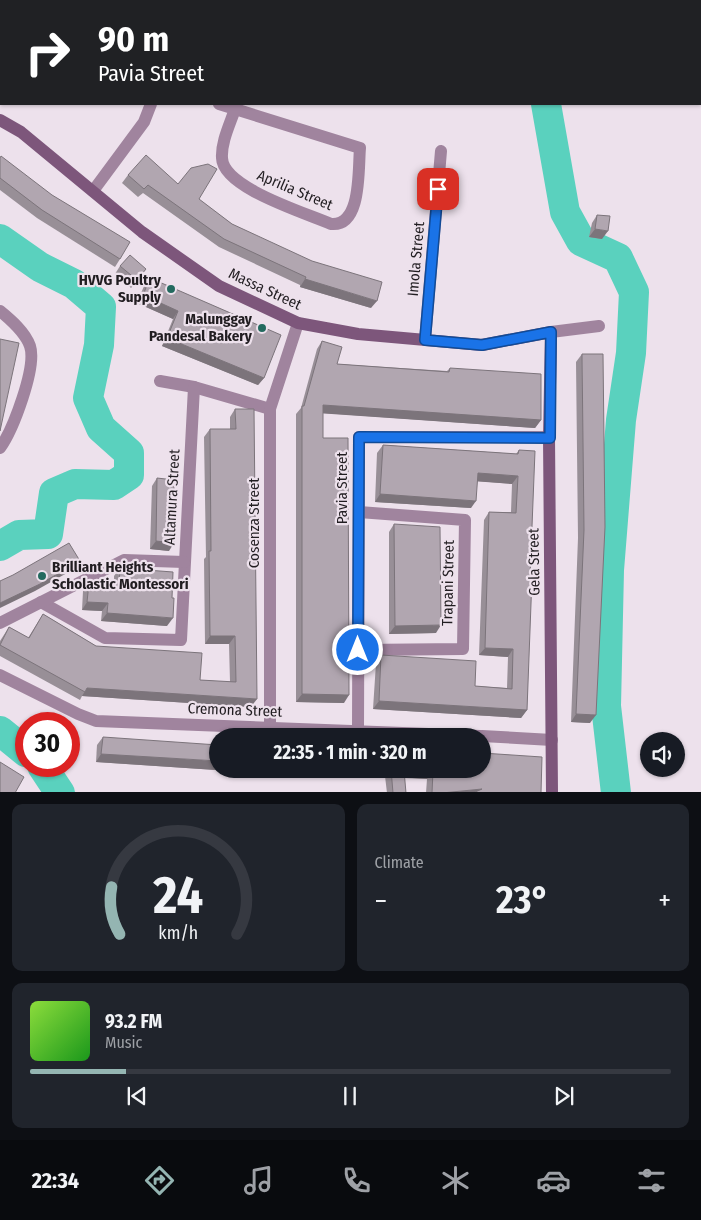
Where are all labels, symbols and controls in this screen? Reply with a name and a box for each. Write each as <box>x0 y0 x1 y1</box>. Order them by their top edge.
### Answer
text: 90 m <box>98 18 169 60</box>
icon: right <box>15 20 80 85</box>
text: Pavia Street <box>98 60 204 87</box>
street label: Aprilia Street <box>254 166 336 214</box>
pin <box>417 168 459 210</box>
icon: arrive <box>424 175 452 203</box>
street label: Imola Street <box>404 221 428 297</box>
street label: Massa Street <box>226 264 304 314</box>
place label: HVVG Poultry Supply <box>79 271 162 306</box>
marker: HVVG Poultry Supply <box>165 283 177 295</box>
place label: Malunggay Pandesal Bakery <box>149 310 253 345</box>
marker: Malunggay Pandesal Bakery <box>256 322 268 334</box>
street label: Altamura Street <box>161 449 184 545</box>
street label: Pavia Street <box>333 452 351 524</box>
street label: Cosenza Street <box>245 478 263 568</box>
street label: Gela Street <box>524 528 544 596</box>
street label: Trapani Street <box>438 540 458 626</box>
place label: Brilliant Heights Scholastic Montessori <box>52 558 189 593</box>
marker: Brilliant Heights Scholastic Montessori <box>36 570 48 582</box>
position arrow <box>331 623 383 675</box>
street label: Cremona Street <box>187 699 283 721</box>
speed limit sign: 30 <box>15 712 80 777</box>
map controls <box>640 732 685 777</box>
button: sound <box>640 732 685 777</box>
text: 22:35 · 1 min · 320 m <box>274 741 426 764</box>
text: Climate <box>375 853 424 872</box>
text: 24 <box>152 864 203 927</box>
text: 23° <box>496 877 549 923</box>
text: − <box>375 884 387 917</box>
text: + <box>658 884 671 917</box>
text: km/h <box>158 922 198 944</box>
text: 93.2 FM <box>105 1010 162 1033</box>
text: Music <box>105 1033 142 1052</box>
icon: previous <box>123 1082 151 1110</box>
icon: pause <box>336 1082 364 1110</box>
icon: next <box>550 1082 578 1110</box>
icon: directions <box>142 1163 177 1198</box>
icon: music <box>241 1163 276 1198</box>
icon: phone <box>339 1163 374 1198</box>
icon: climate <box>438 1163 473 1198</box>
icon: car <box>536 1163 571 1198</box>
icon: filters <box>634 1163 669 1198</box>
text: 22:34 <box>32 1167 79 1194</box>

